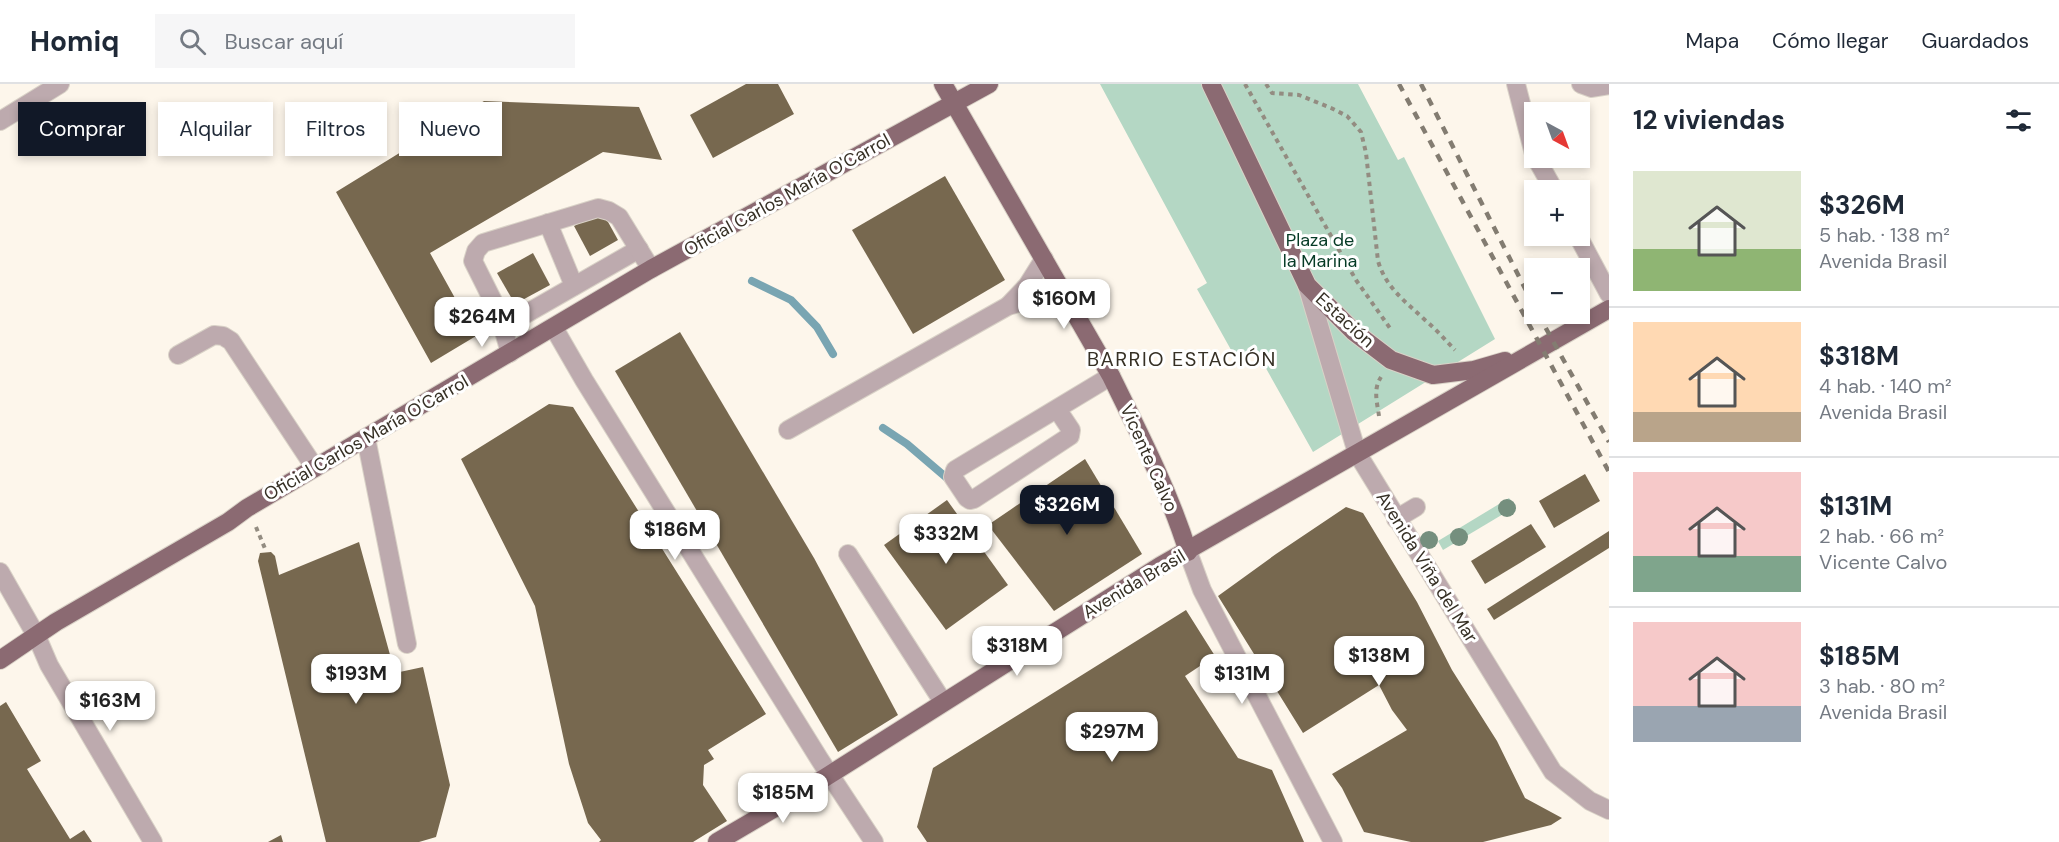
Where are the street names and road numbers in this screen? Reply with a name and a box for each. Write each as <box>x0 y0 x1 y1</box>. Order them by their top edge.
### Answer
street label: Oficial Carlos María O'Carrol <box>680 128 894 262</box>
street label: Estación <box>1310 287 1380 353</box>
street label: Oficial Carlos María O'Carrol <box>259 369 473 507</box>
street label: Vicente Calvo <box>1115 400 1183 516</box>
street label: Avenida Viña del Mar <box>1371 487 1483 647</box>
street label: Avenida Brasil <box>1078 544 1190 624</box>

